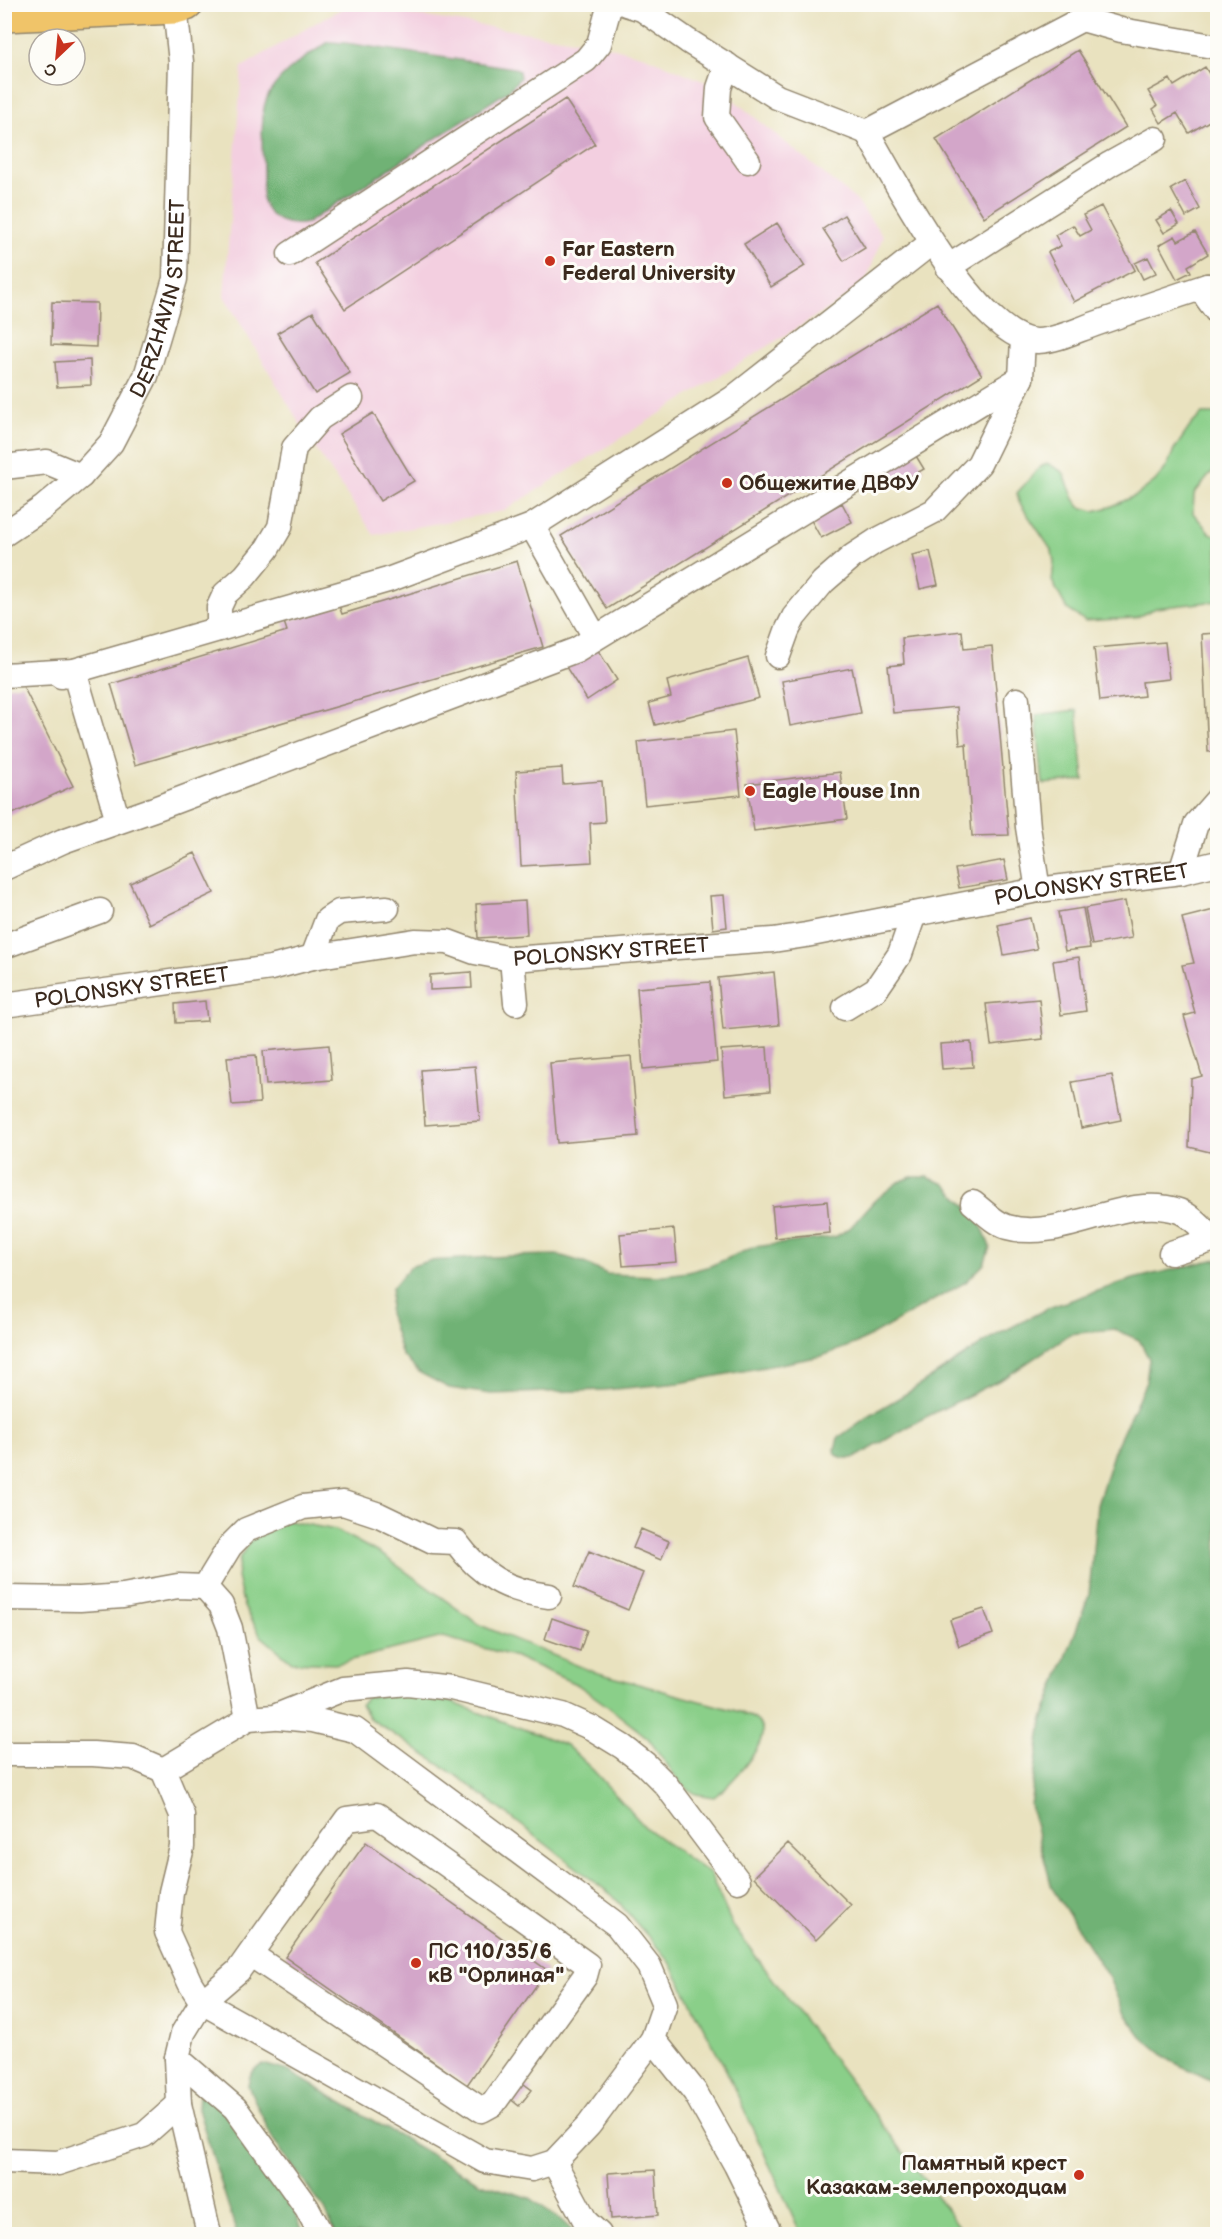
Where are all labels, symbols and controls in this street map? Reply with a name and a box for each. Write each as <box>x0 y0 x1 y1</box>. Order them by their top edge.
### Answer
north arrow <box>27 27 87 87</box>
text: С <box>42 58 60 80</box>
street label: DERZHAVIN STREET <box>125 198 190 402</box>
place label: Far Eastern Federal University <box>562 237 736 286</box>
marker: Far Eastern Federal University <box>543 254 557 268</box>
place label: Общежитие ДВФУ <box>739 471 920 496</box>
marker: Общежитие ДВФУ <box>720 476 734 490</box>
place label: Eagle House Inn <box>762 779 920 804</box>
marker: Eagle House Inn <box>743 784 757 798</box>
street label: POLONSKY STREET <box>992 858 1192 911</box>
street label: POLONSKY STREET <box>512 933 710 972</box>
street label: POLONSKY STREET <box>33 962 231 1014</box>
place label: ПС 110/35/6 кВ "Орлиная" <box>428 1939 564 1988</box>
marker: ПС 110/35/6 кВ "Орлиная" <box>409 1956 423 1970</box>
place label: Памятный крест Казакам-землепроходцам <box>806 2151 1067 2200</box>
marker: Памятный крест Казакам-землепроходцам <box>1072 2168 1086 2182</box>

